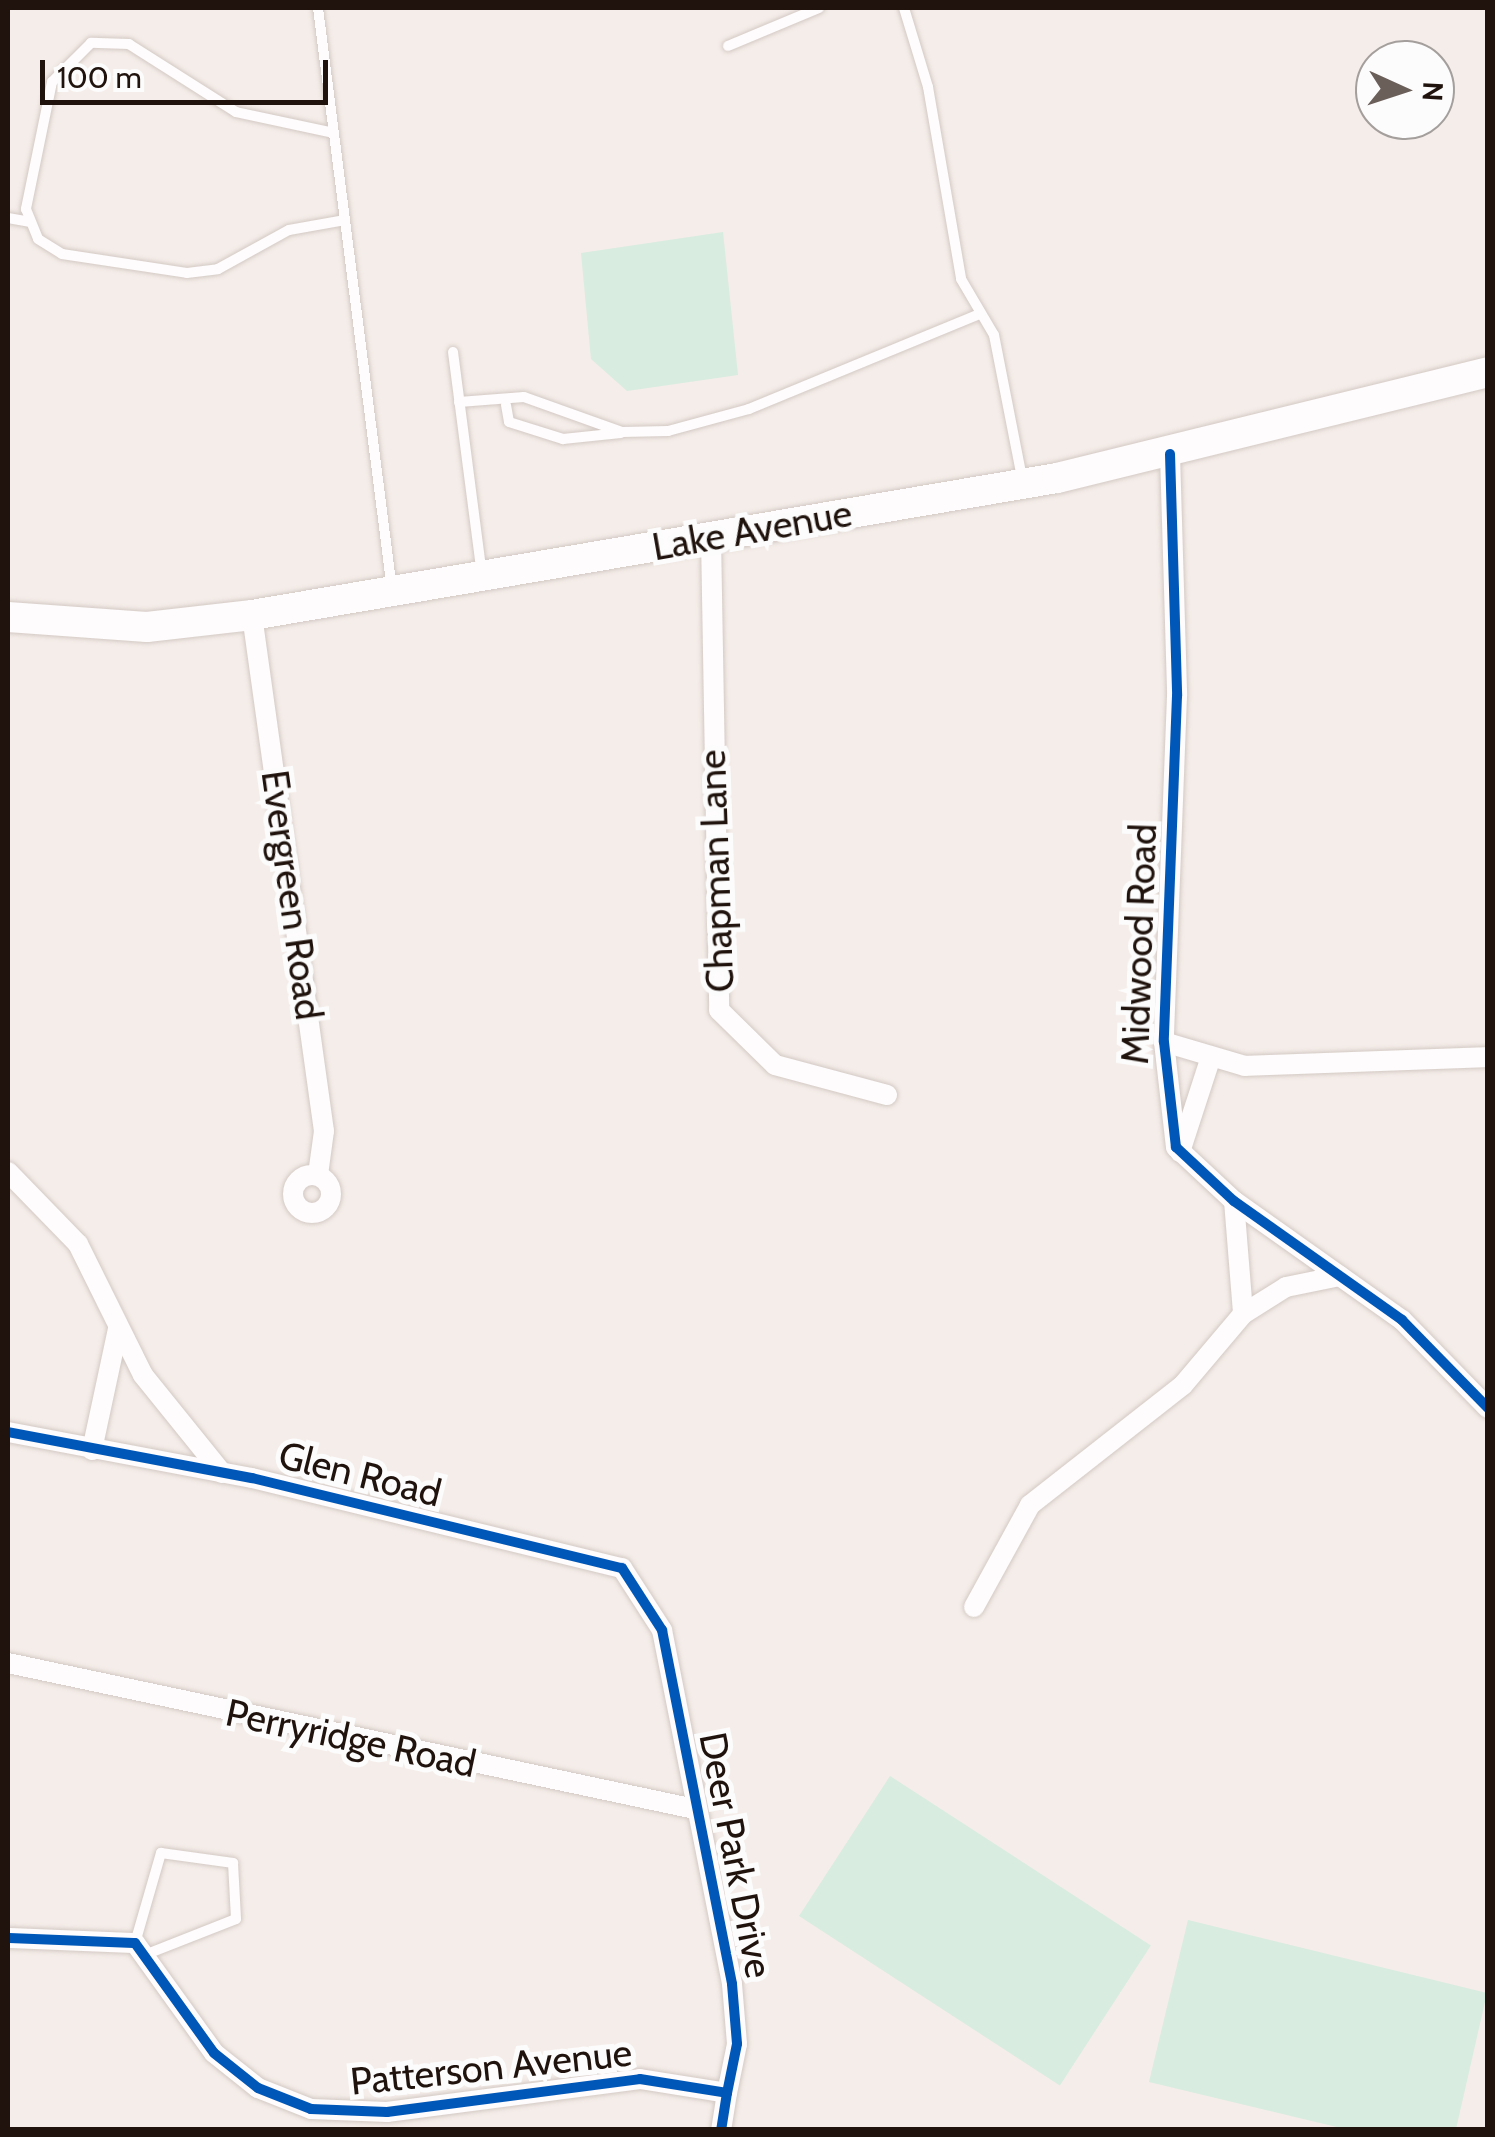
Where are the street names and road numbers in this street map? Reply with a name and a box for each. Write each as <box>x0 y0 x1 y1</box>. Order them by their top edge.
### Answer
street label: Lake Avenue <box>649 490 855 570</box>
street label: Chapman Lane <box>689 749 743 993</box>
street label: Evergreen Road <box>252 767 332 1023</box>
street label: Midwood Road <box>1112 823 1166 1065</box>
street label: Glen Road <box>274 1432 446 1516</box>
street label: Perryridge Road <box>222 1689 480 1787</box>
street label: Deer Park Drive <box>690 1728 782 1982</box>
street label: Patterson Avenue <box>348 2030 634 2104</box>

